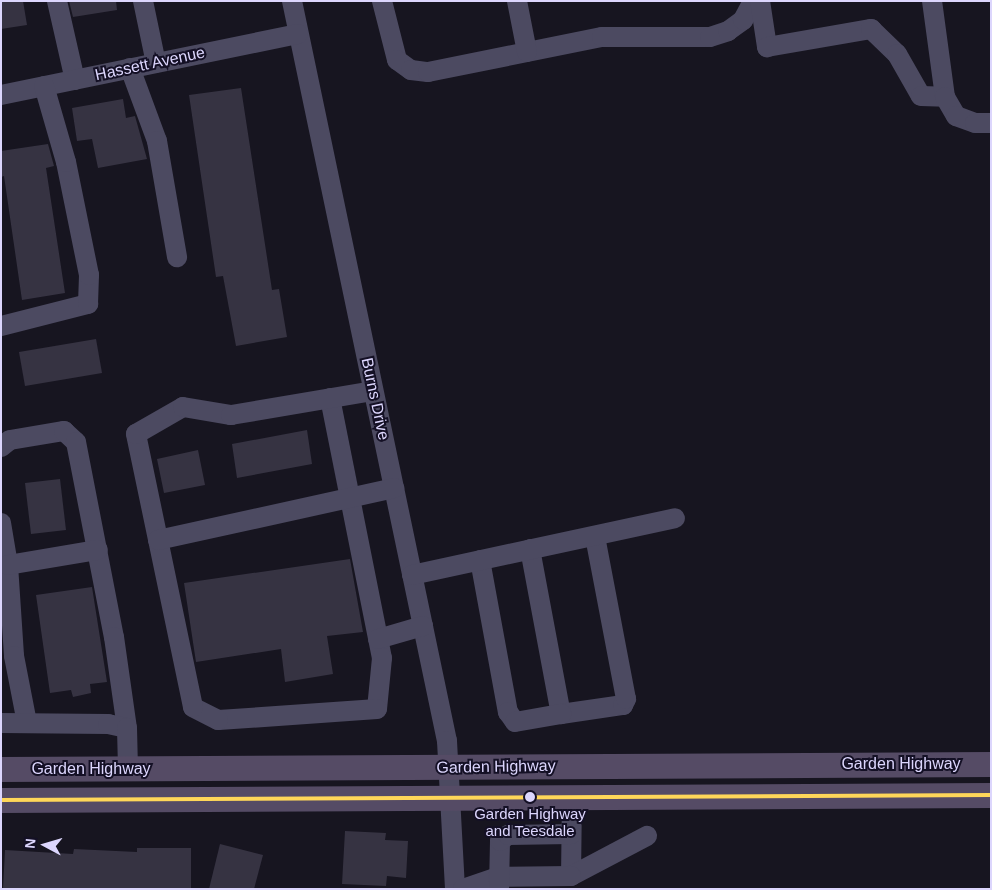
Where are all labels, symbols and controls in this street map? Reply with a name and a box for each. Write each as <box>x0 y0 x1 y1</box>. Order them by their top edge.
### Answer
street label: Hassett Avenue <box>93 43 207 85</box>
street label: Burns Drive <box>357 356 393 442</box>
street label: Garden Highway <box>841 754 961 774</box>
street label: Garden Highway <box>436 756 556 778</box>
street label: Garden Highway <box>31 759 151 779</box>
marker: Garden Highway and Teesdale <box>525 792 535 802</box>
place label: Garden Highway and Teesdale <box>474 804 586 839</box>
north arrow <box>20 820 70 870</box>
text: N <box>22 838 39 849</box>

